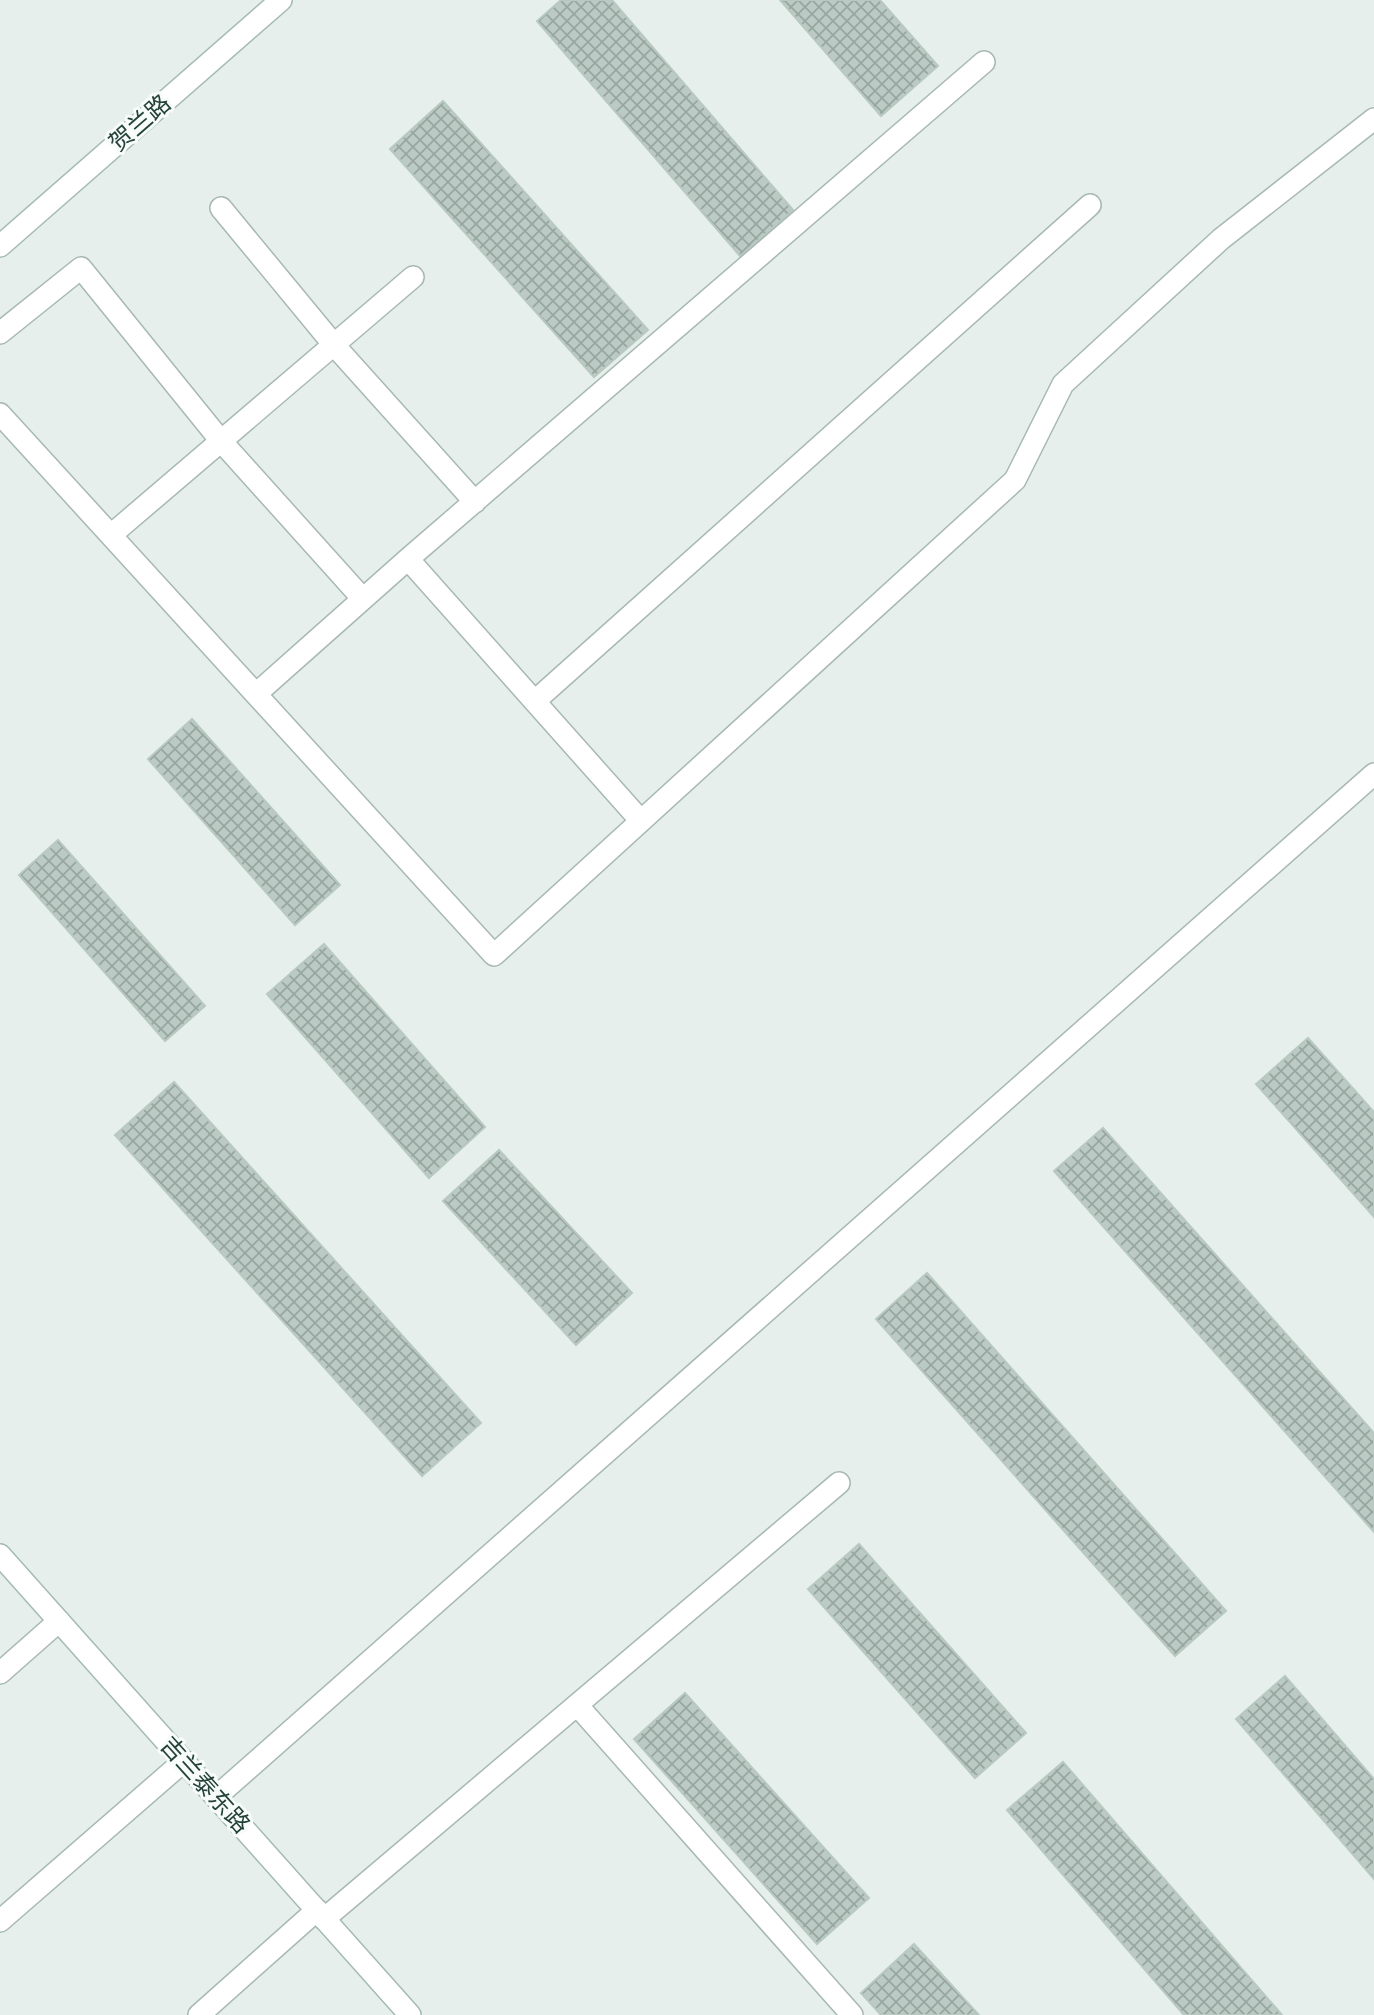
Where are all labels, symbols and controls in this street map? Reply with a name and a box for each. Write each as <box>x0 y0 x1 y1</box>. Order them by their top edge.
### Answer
street label: 贺兰路 <box>102 87 176 156</box>
street label: 吉兰泰东路 <box>155 1730 257 1838</box>

